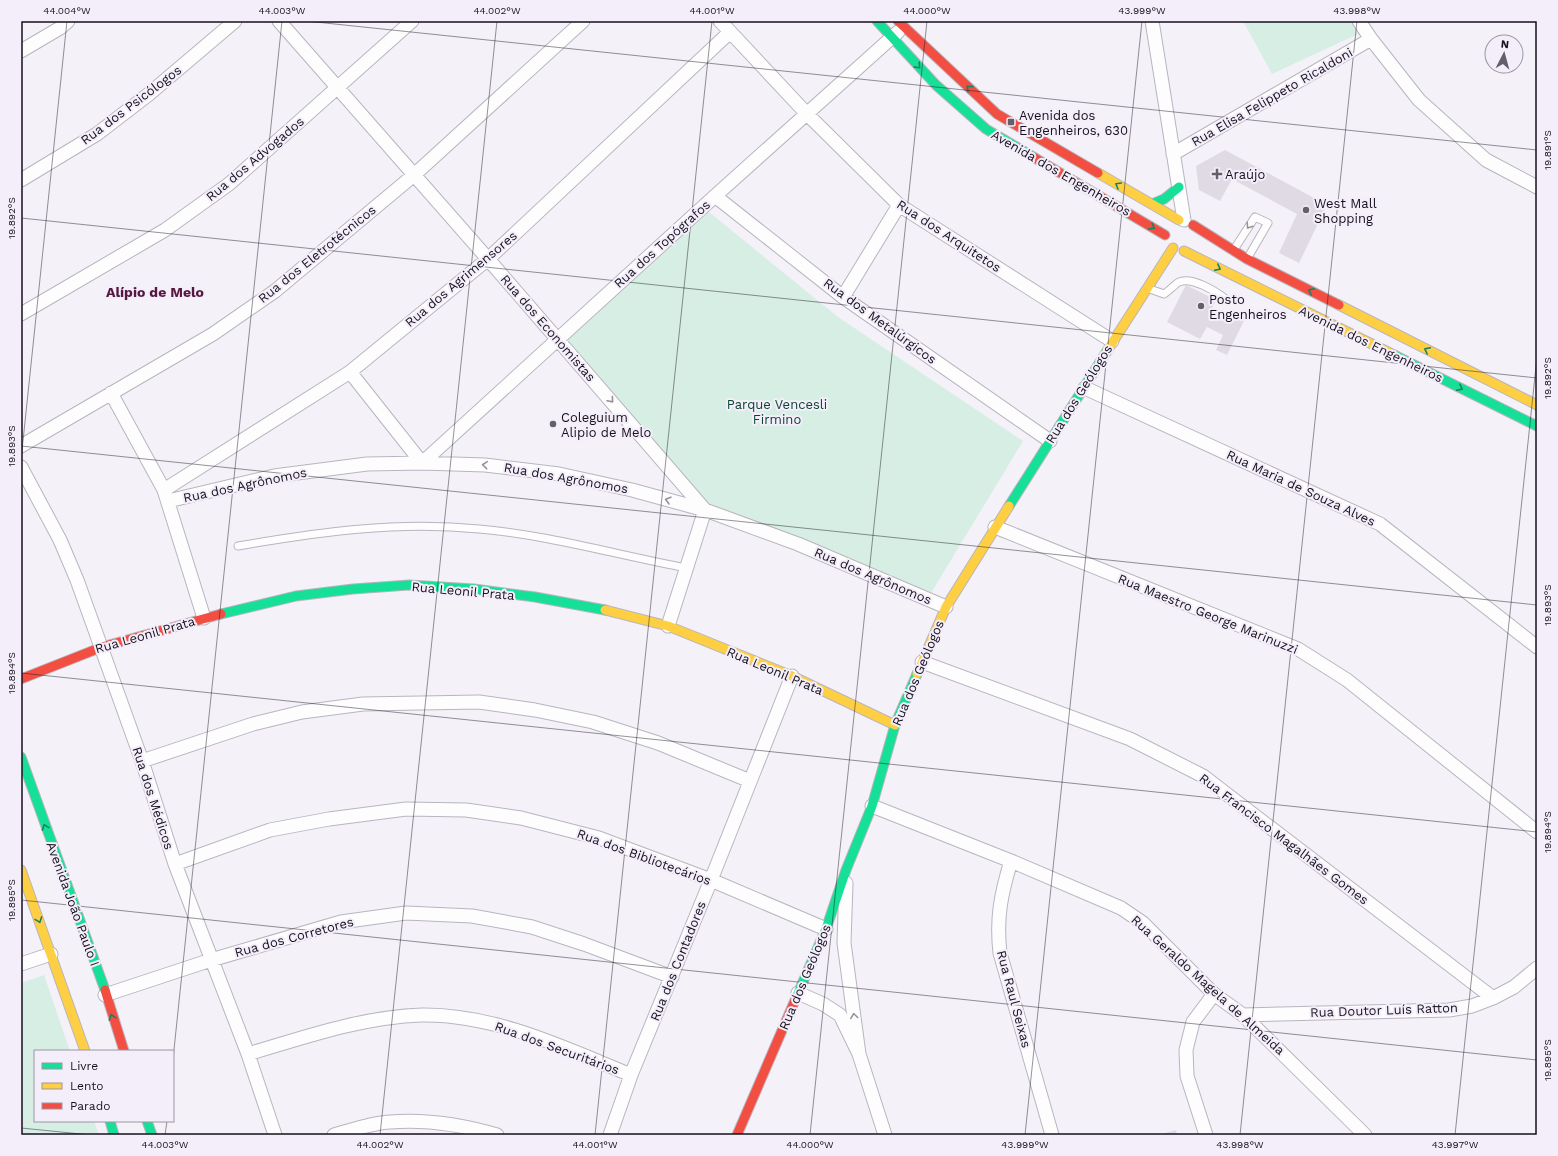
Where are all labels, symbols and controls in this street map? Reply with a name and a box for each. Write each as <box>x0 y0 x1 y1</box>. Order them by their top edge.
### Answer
text: 44.004°W <box>43 5 91 16</box>
text: 44.003°W <box>259 5 306 16</box>
text: 44.002°W <box>473 5 521 16</box>
text: 44.001°W <box>689 5 735 16</box>
text: 44.000°W <box>903 5 951 16</box>
text: 43.999°W <box>1118 5 1166 16</box>
text: 43.998°W <box>1333 5 1381 16</box>
north arrow <box>1484 34 1524 74</box>
text: N <box>1500 38 1510 51</box>
street label: Rua Elisa Felippeto Ricaldoni <box>1189 45 1355 149</box>
one-way arrow <box>913 61 921 69</box>
street label: Rua dos Psicólogos <box>78 62 184 148</box>
one-way arrow <box>966 85 974 92</box>
place label: Avenida dos Engenheiros, 630 <box>1019 108 1128 138</box>
street label: Rua dos Advogados <box>203 114 307 204</box>
marker: Avenida dos Engenheiros, 630 <box>1006 117 1016 127</box>
street label: Avenida dos Engenheiros <box>989 127 1133 219</box>
text: 19.891°S <box>1542 130 1553 170</box>
place label: Araújo <box>1225 167 1266 182</box>
marker: Araújo <box>1212 169 1222 179</box>
one-way arrow <box>1115 182 1122 189</box>
place label: West Mall Shopping <box>1314 196 1377 226</box>
text: 19.892°S <box>6 197 17 239</box>
street label: Rua dos Topógrafos <box>611 197 713 291</box>
street label: Rua dos Arquitetos <box>894 197 1004 275</box>
street label: Rua dos Eletrotécnicos <box>255 202 379 306</box>
marker: West Mall Shopping <box>1301 205 1311 215</box>
one-way arrow <box>1148 222 1155 229</box>
one-way arrow <box>1247 222 1254 229</box>
street label: Rua dos Agrimensores <box>402 228 520 330</box>
one-way arrow <box>1214 264 1222 271</box>
street label: Rua dos Economistas <box>498 272 599 385</box>
street label: Rua dos Metalúrgicos <box>821 275 939 367</box>
district label: Alípio de Melo <box>106 284 204 300</box>
one-way arrow <box>1308 289 1315 296</box>
place label: Posto Engenheiros <box>1209 292 1287 322</box>
marker: Posto Engenheiros <box>1196 301 1206 311</box>
street label: Avenida dos Engenheiros <box>1297 303 1446 386</box>
street label: Rua dos Geólogos <box>1043 342 1115 446</box>
one-way arrow <box>1424 347 1431 355</box>
text: 19.892°S <box>1542 357 1553 399</box>
one-way arrow <box>1456 383 1464 391</box>
one-way arrow <box>606 396 613 403</box>
park label: Parque Vencesli Firmino <box>727 397 827 427</box>
place label: Coleguium Alipio de Melo <box>561 410 651 440</box>
marker: Coleguium Alipio de Melo <box>548 419 558 429</box>
text: 19.893°S <box>6 425 17 467</box>
street label: Rua Maria de Souza Alves <box>1224 447 1378 529</box>
street label: Rua dos Agrônomos <box>503 460 629 496</box>
one-way arrow <box>482 461 488 470</box>
street label: Rua dos Agrônomos <box>182 465 308 505</box>
one-way arrow <box>664 496 671 505</box>
street label: Rua dos Agrônomos <box>812 544 934 608</box>
street label: Rua Maestro George Marinuzzi <box>1116 571 1300 657</box>
street label: Rua Leonil Prata <box>411 579 516 603</box>
text: 19.893°S <box>1542 584 1553 626</box>
street label: Rua Leonil Prata <box>93 613 197 656</box>
street label: Rua dos Geólogos <box>889 618 947 728</box>
street label: Rua Leonil Prata <box>725 644 826 698</box>
text: 19.894°S <box>6 652 17 694</box>
street label: Rua dos Médicos <box>129 745 177 851</box>
street label: Rua Francisco Magalhães Gomes <box>1196 770 1372 908</box>
text: 19.894°S <box>1542 811 1553 853</box>
one-way arrow <box>42 823 50 830</box>
street label: Rua dos Bibliotecários <box>575 826 713 888</box>
street label: Avenida João Paulo I <box>44 840 102 968</box>
text: 19.895°S <box>6 879 17 921</box>
street label: Rua dos Contadores <box>647 899 709 1023</box>
street label: Rua Geraldo Magela de Almeida <box>1128 912 1288 1058</box>
street label: Rua dos Corretores <box>233 914 355 960</box>
one-way arrow <box>34 916 43 923</box>
street label: Rua dos Geólogos <box>776 922 834 1032</box>
street label: Rua Raul Seixas <box>994 949 1034 1050</box>
street label: Rua Doutor Luís Ratton <box>1310 1000 1458 1020</box>
one-way arrow <box>109 1013 117 1020</box>
one-way arrow <box>850 1013 859 1019</box>
street label: Rua dos Securitários <box>493 1018 621 1078</box>
text: 19.895°S <box>1542 1039 1553 1081</box>
legend <box>34 1050 174 1122</box>
text: Livre <box>70 1059 98 1073</box>
text: Lento <box>70 1079 104 1093</box>
text: Parado <box>70 1099 110 1113</box>
text: 44.003°W <box>142 1139 189 1150</box>
text: 44.002°W <box>356 1139 404 1150</box>
text: 44.001°W <box>572 1139 618 1150</box>
text: 44.000°W <box>786 1139 834 1150</box>
text: 43.999°W <box>1001 1139 1049 1150</box>
text: 43.998°W <box>1216 1139 1264 1150</box>
text: 43.997°W <box>1432 1139 1479 1150</box>

